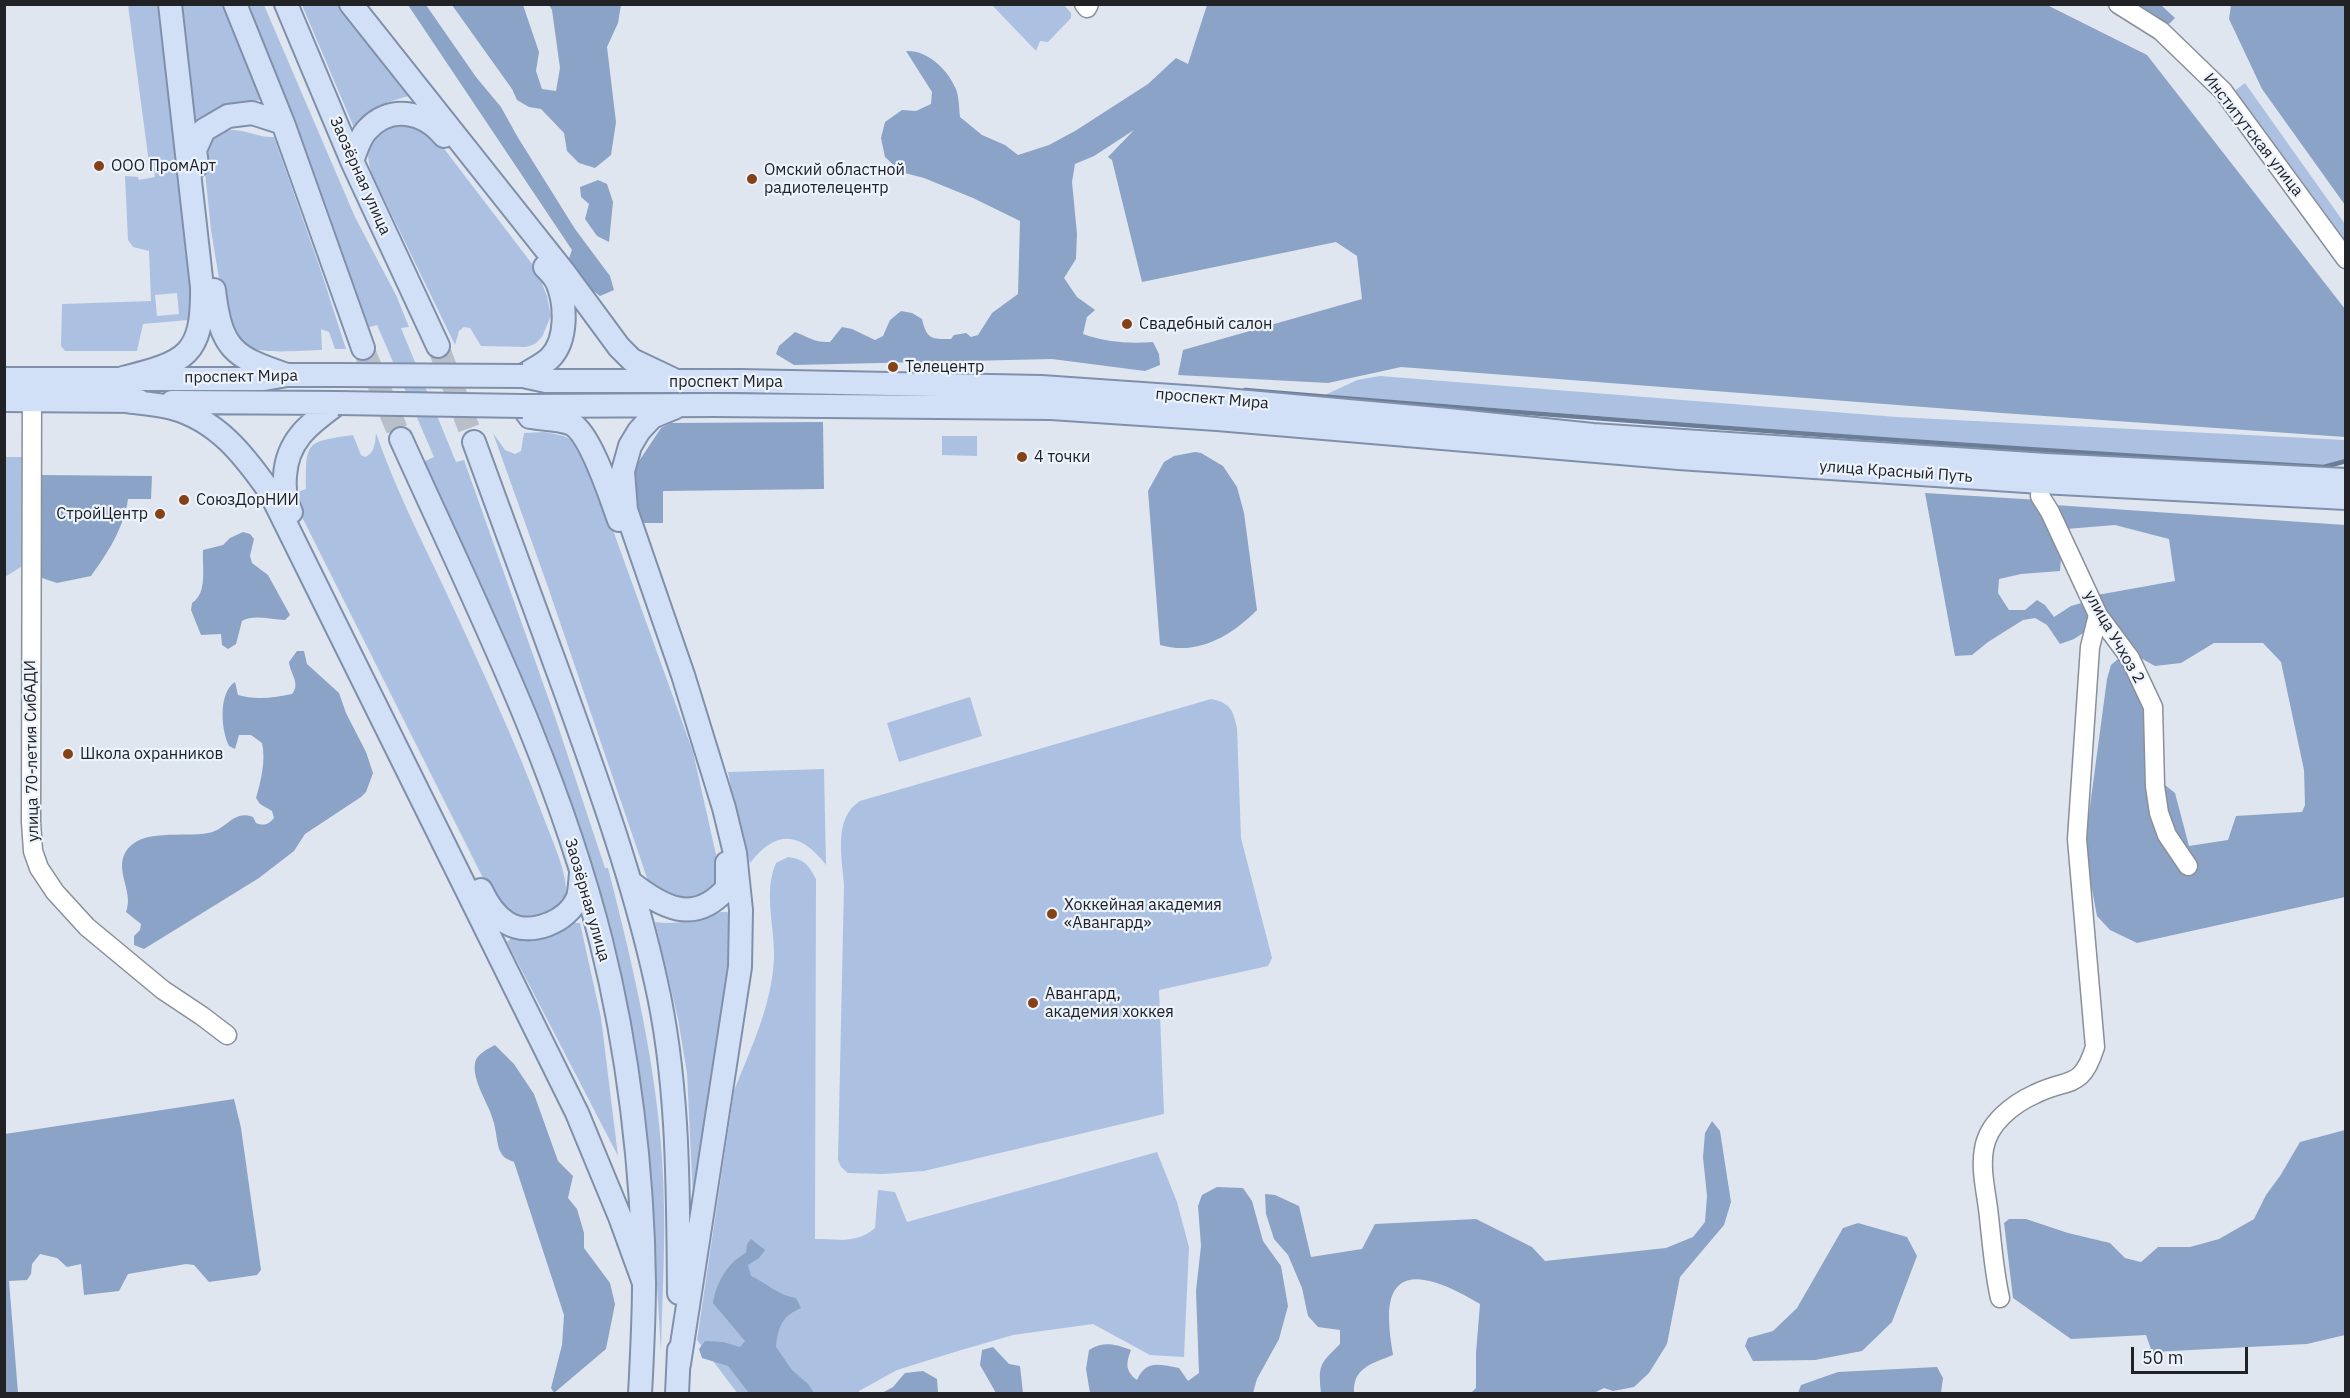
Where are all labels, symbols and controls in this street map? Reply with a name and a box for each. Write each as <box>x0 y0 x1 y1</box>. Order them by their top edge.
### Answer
street label: Институтская улица <box>2199 70 2307 200</box>
street label: Заозёрная улица <box>325 114 395 238</box>
place label: ООО ПромАрт <box>111 156 216 176</box>
marker: ООО ПромАрт <box>92 159 106 173</box>
place label: Омский областной радиотелецентр <box>764 160 905 198</box>
marker: Омский областной радиотелецентр <box>745 172 759 186</box>
place label: Свадебный салон <box>1139 314 1272 334</box>
marker: Свадебный салон <box>1120 317 1134 331</box>
place label: Телецентр <box>905 357 984 377</box>
marker: Телецентр <box>886 360 900 374</box>
street label: проспект Мира <box>184 366 298 388</box>
street label: проспект Мира <box>669 372 783 392</box>
street label: проспект Мира <box>1154 384 1270 414</box>
place label: 4 точки <box>1034 447 1090 467</box>
marker: 4 точки <box>1015 450 1029 464</box>
street label: улица Красный Путь <box>1819 457 1973 487</box>
place label: СоюзДорНИИ <box>196 490 299 510</box>
marker: СоюзДорНИИ <box>177 493 191 507</box>
place label: СтройЦентр <box>56 504 148 524</box>
marker: СтройЦентр <box>153 507 167 521</box>
street label: улица Учхоз 2 <box>2080 587 2148 687</box>
street label: улица 70-летия СибАДИ <box>21 660 43 842</box>
place label: Школа охранников <box>80 744 223 764</box>
marker: Школа охранников <box>61 747 75 761</box>
street label: Заозёрная улица <box>560 836 614 964</box>
place label: Хоккейная академия «Авангард» <box>1064 895 1222 933</box>
marker: Хоккейная академия «Авангард» <box>1045 907 1059 921</box>
place label: Авангард, академия хоккея <box>1045 984 1174 1022</box>
marker: Авангард, академия хоккея <box>1026 996 1040 1010</box>
scale bar <box>2134 1335 2251 1373</box>
text: 50 m <box>2142 1346 2184 1369</box>

